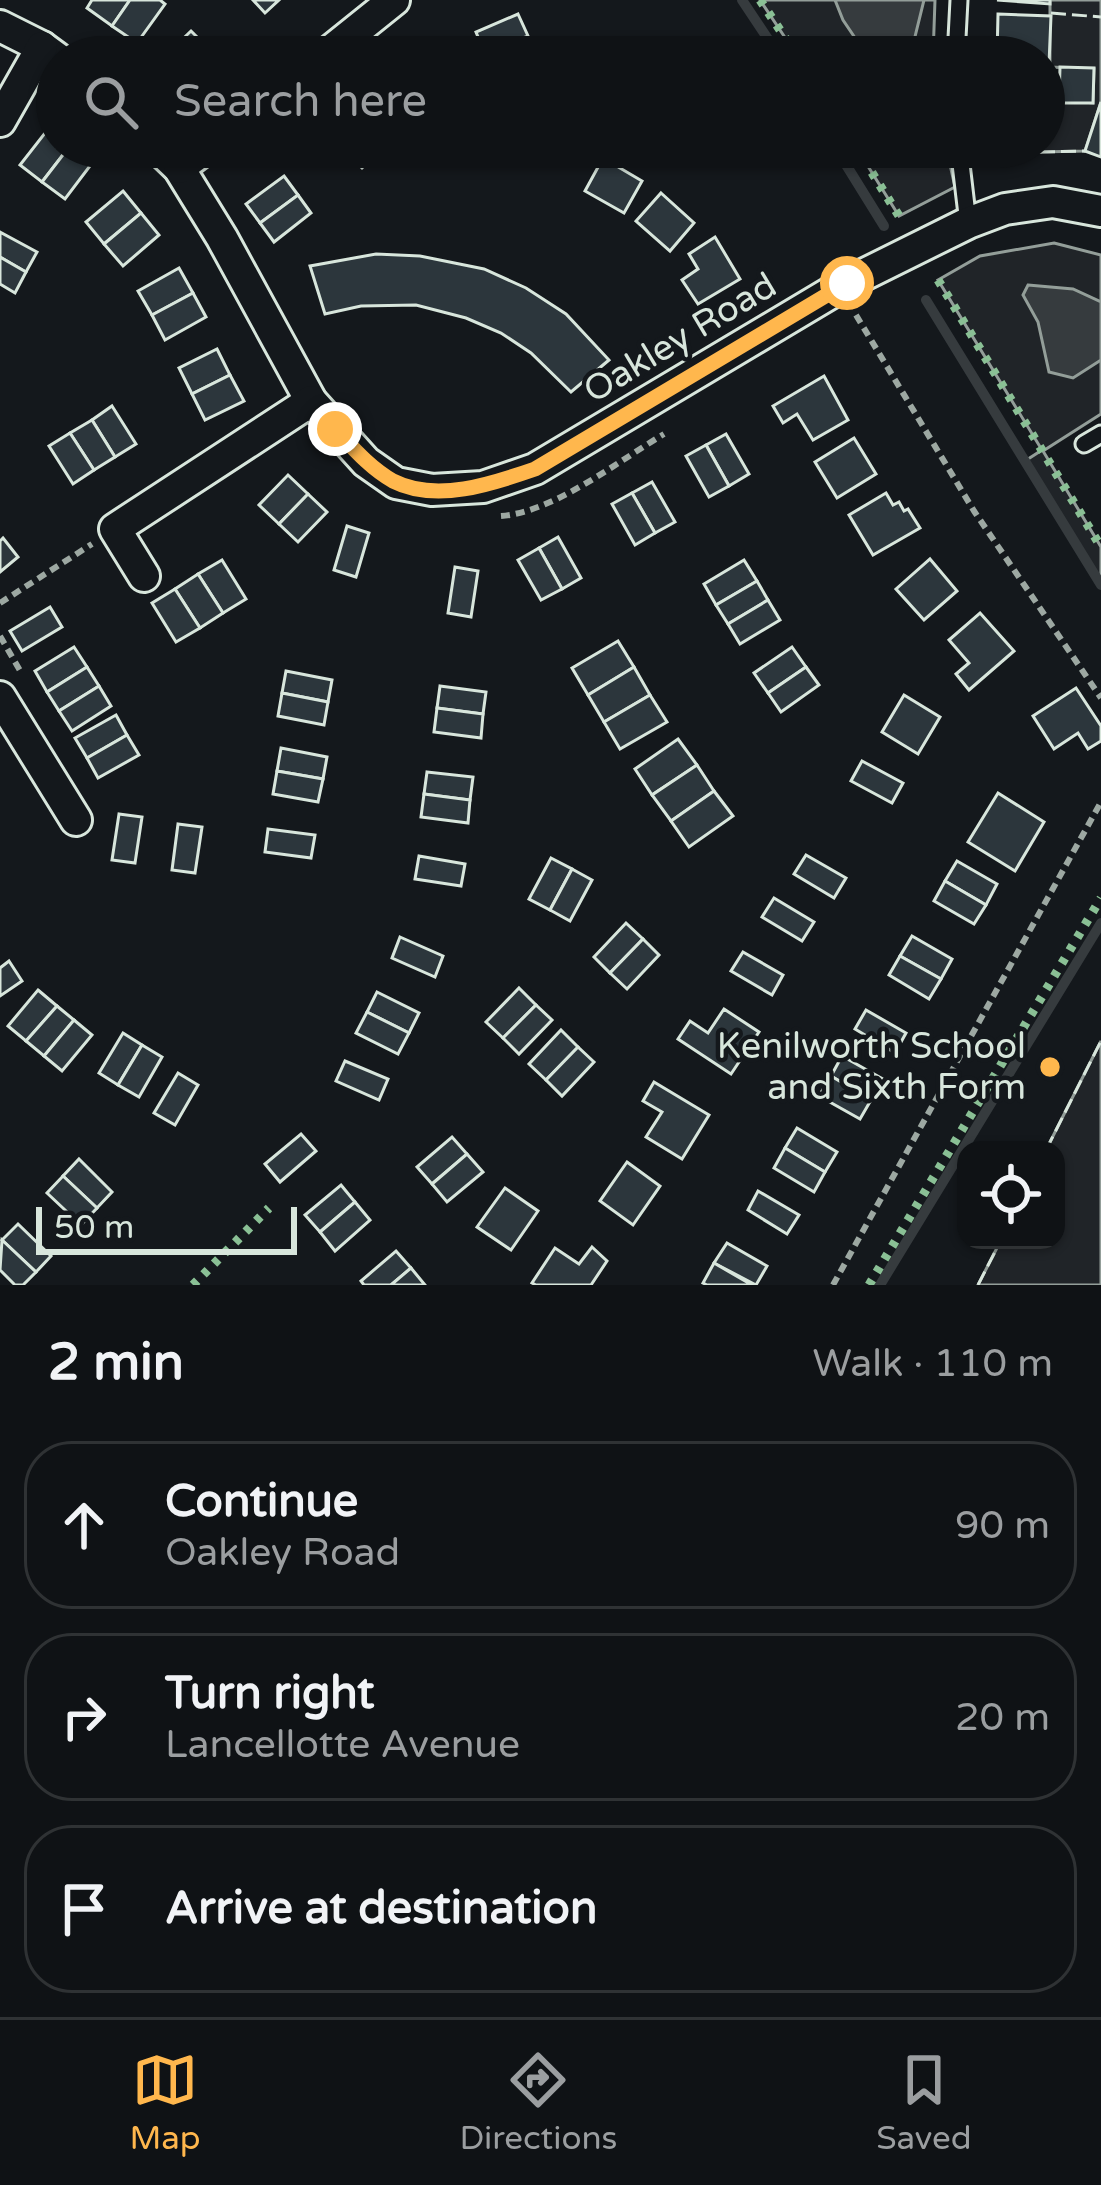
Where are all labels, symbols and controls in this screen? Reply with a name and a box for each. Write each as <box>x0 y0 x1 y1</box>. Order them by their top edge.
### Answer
search box <box>36 36 1065 168</box>
icon: search <box>78 69 144 135</box>
text: Search here <box>174 75 427 129</box>
route start <box>820 256 874 310</box>
street label: Oakley Road <box>576 264 784 412</box>
route end <box>308 402 362 456</box>
place label: Kenilworth School and Sixth Form <box>717 1025 1026 1109</box>
marker: Kenilworth School and Sixth Form <box>1037 1054 1063 1080</box>
map controls <box>957 1141 1065 1249</box>
button: locate <box>957 1141 1065 1249</box>
scale bar <box>36 1201 297 1254</box>
text: 50 m <box>54 1208 134 1247</box>
text: 2 min <box>48 1332 184 1394</box>
text: Walk · 110 m <box>812 1340 1053 1387</box>
text: Continue <box>165 1475 358 1529</box>
icon: ahead <box>51 1492 117 1558</box>
text: 90 m <box>955 1502 1050 1549</box>
text: Oakley Road <box>165 1529 400 1576</box>
text: Turn right <box>165 1667 374 1721</box>
icon: right <box>51 1684 117 1750</box>
text: 20 m <box>955 1694 1050 1741</box>
text: Lancellotte Avenue <box>165 1721 520 1768</box>
icon: arrive <box>51 1876 117 1942</box>
text: Arrive at destination <box>165 1882 597 1936</box>
tab: Map <box>129 2047 201 2158</box>
tab: Directions <box>459 2047 617 2158</box>
tab: Saved <box>876 2047 972 2158</box>

